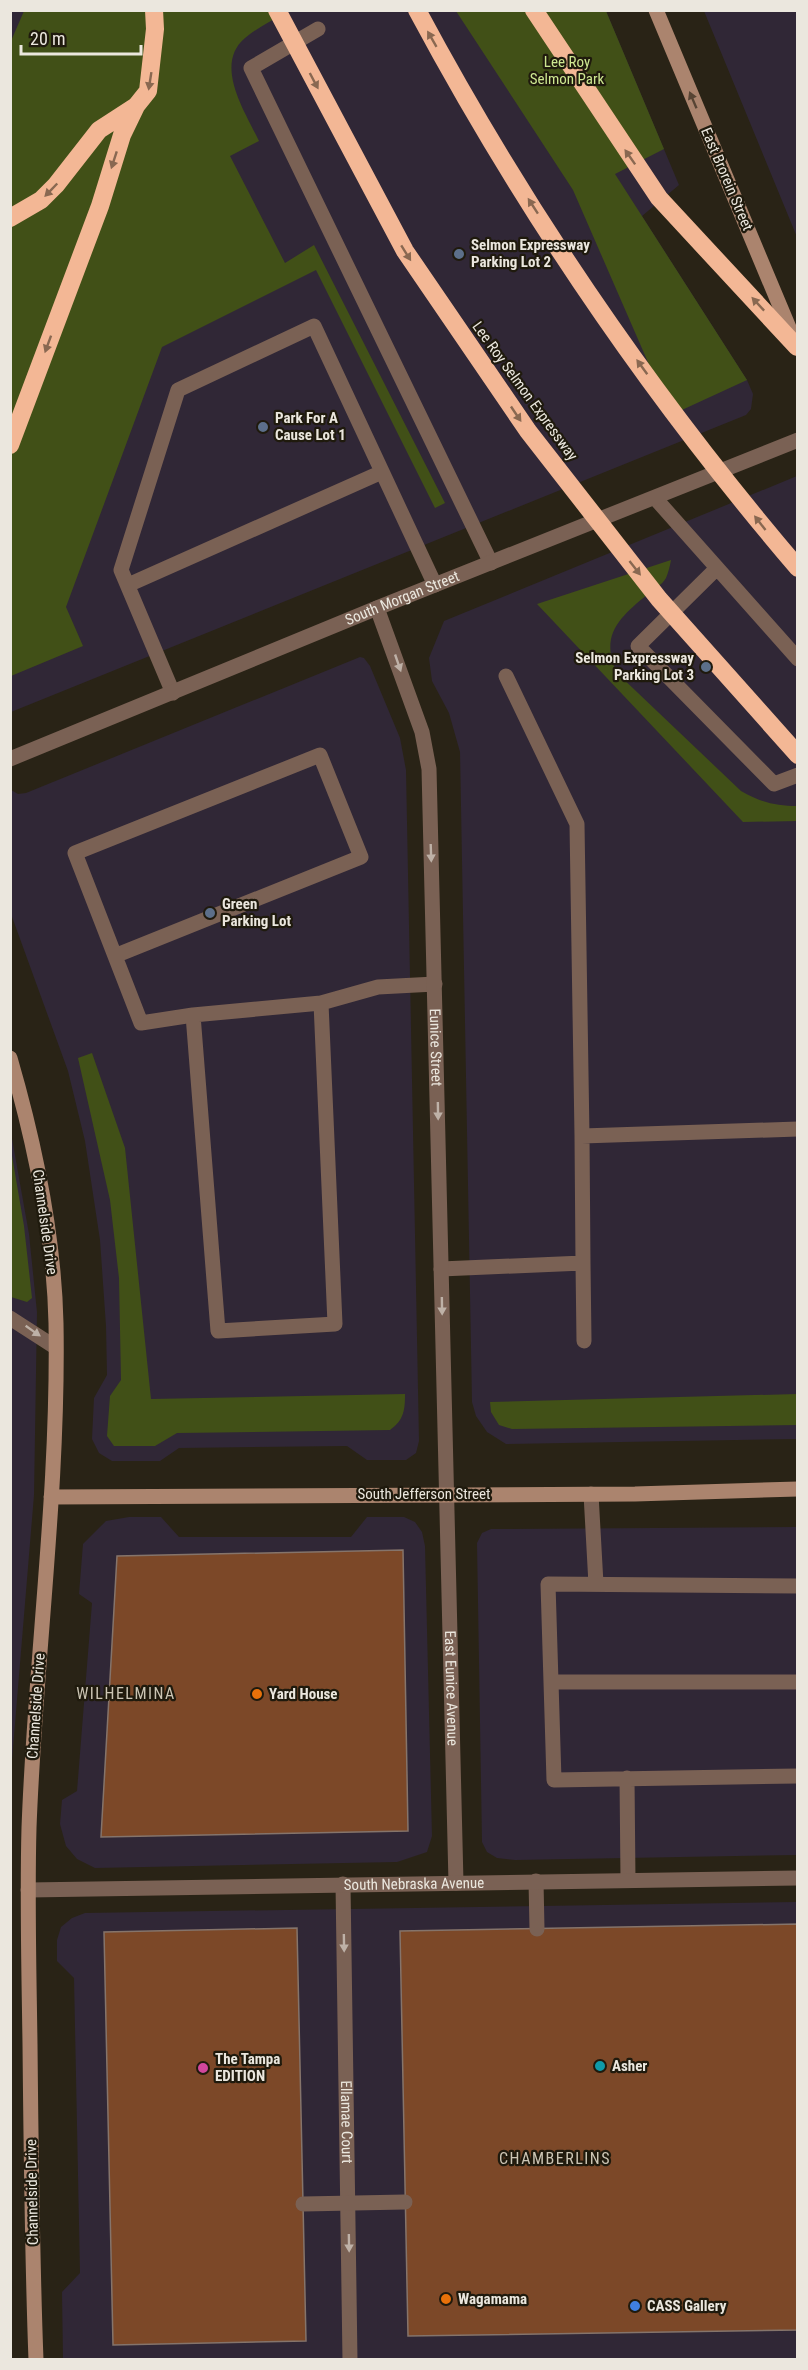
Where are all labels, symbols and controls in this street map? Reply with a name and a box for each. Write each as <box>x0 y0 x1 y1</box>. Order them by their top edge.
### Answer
scale bar <box>21 18 141 56</box>
text: 20 m <box>30 28 65 49</box>
one-way arrow <box>427 31 438 47</box>
park label: Lee Roy Selmon Park <box>530 53 605 88</box>
one-way arrow <box>145 72 154 91</box>
one-way arrow <box>310 72 319 89</box>
one-way arrow <box>688 91 697 109</box>
street label: East Brorein Street <box>697 125 757 233</box>
one-way arrow <box>624 150 636 166</box>
one-way arrow <box>109 151 118 169</box>
one-way arrow <box>44 183 58 197</box>
one-way arrow <box>527 198 538 214</box>
place label: Selmon Expressway Parking Lot 2 <box>471 236 590 271</box>
one-way arrow <box>401 245 412 261</box>
marker: Selmon Expressway Parking Lot 2 <box>452 247 466 261</box>
one-way arrow <box>751 297 765 312</box>
street label: Lee Roy Selmon Expressway <box>469 318 581 464</box>
one-way arrow <box>43 335 53 353</box>
one-way arrow <box>637 360 649 375</box>
one-way arrow <box>510 405 522 421</box>
place label: Park For A Cause Lot 1 <box>275 409 346 444</box>
marker: Park For A Cause Lot 1 <box>256 420 270 434</box>
one-way arrow <box>753 515 766 531</box>
one-way arrow <box>629 560 642 576</box>
street label: South Morgan Street <box>342 567 462 629</box>
place label: Selmon Expressway Parking Lot 3 <box>575 649 694 684</box>
one-way arrow <box>393 654 403 672</box>
marker: Selmon Expressway Parking Lot 3 <box>699 660 713 674</box>
one-way arrow <box>427 844 436 863</box>
place label: Green Parking Lot <box>222 895 291 930</box>
marker: Green Parking Lot <box>203 906 217 920</box>
street label: Eunice Street <box>426 1008 446 1087</box>
one-way arrow <box>433 1102 442 1121</box>
street label: Channelside Drive <box>29 1168 61 1276</box>
one-way arrow <box>437 1297 447 1316</box>
one-way arrow <box>25 1325 41 1337</box>
street label: South Jefferson Street <box>357 1485 491 1503</box>
street label: East Eunice Avenue <box>441 1630 462 1746</box>
street label: Channelside Drive <box>23 1652 49 1760</box>
district label: WILHELMINA <box>76 1684 176 1703</box>
place label: Yard House <box>269 1685 338 1703</box>
marker: Yard House <box>250 1687 264 1701</box>
street label: South Nebraska Avenue <box>344 1874 484 1894</box>
one-way arrow <box>339 1933 349 1952</box>
place label: The Tampa EDITION <box>215 2050 280 2085</box>
place label: Asher <box>612 2057 647 2075</box>
marker: Asher <box>593 2059 607 2073</box>
marker: The Tampa EDITION <box>196 2061 210 2075</box>
street label: Ellamae Court <box>337 2080 356 2164</box>
street label: Channelside Drive <box>22 2139 42 2245</box>
district label: CHAMBERLINS <box>499 2149 611 2168</box>
one-way arrow <box>344 2233 353 2252</box>
place label: Wagamama <box>458 2290 527 2308</box>
marker: Wagamama <box>439 2292 453 2306</box>
place label: CASS Gallery <box>647 2297 727 2315</box>
marker: CASS Gallery <box>628 2299 642 2313</box>

